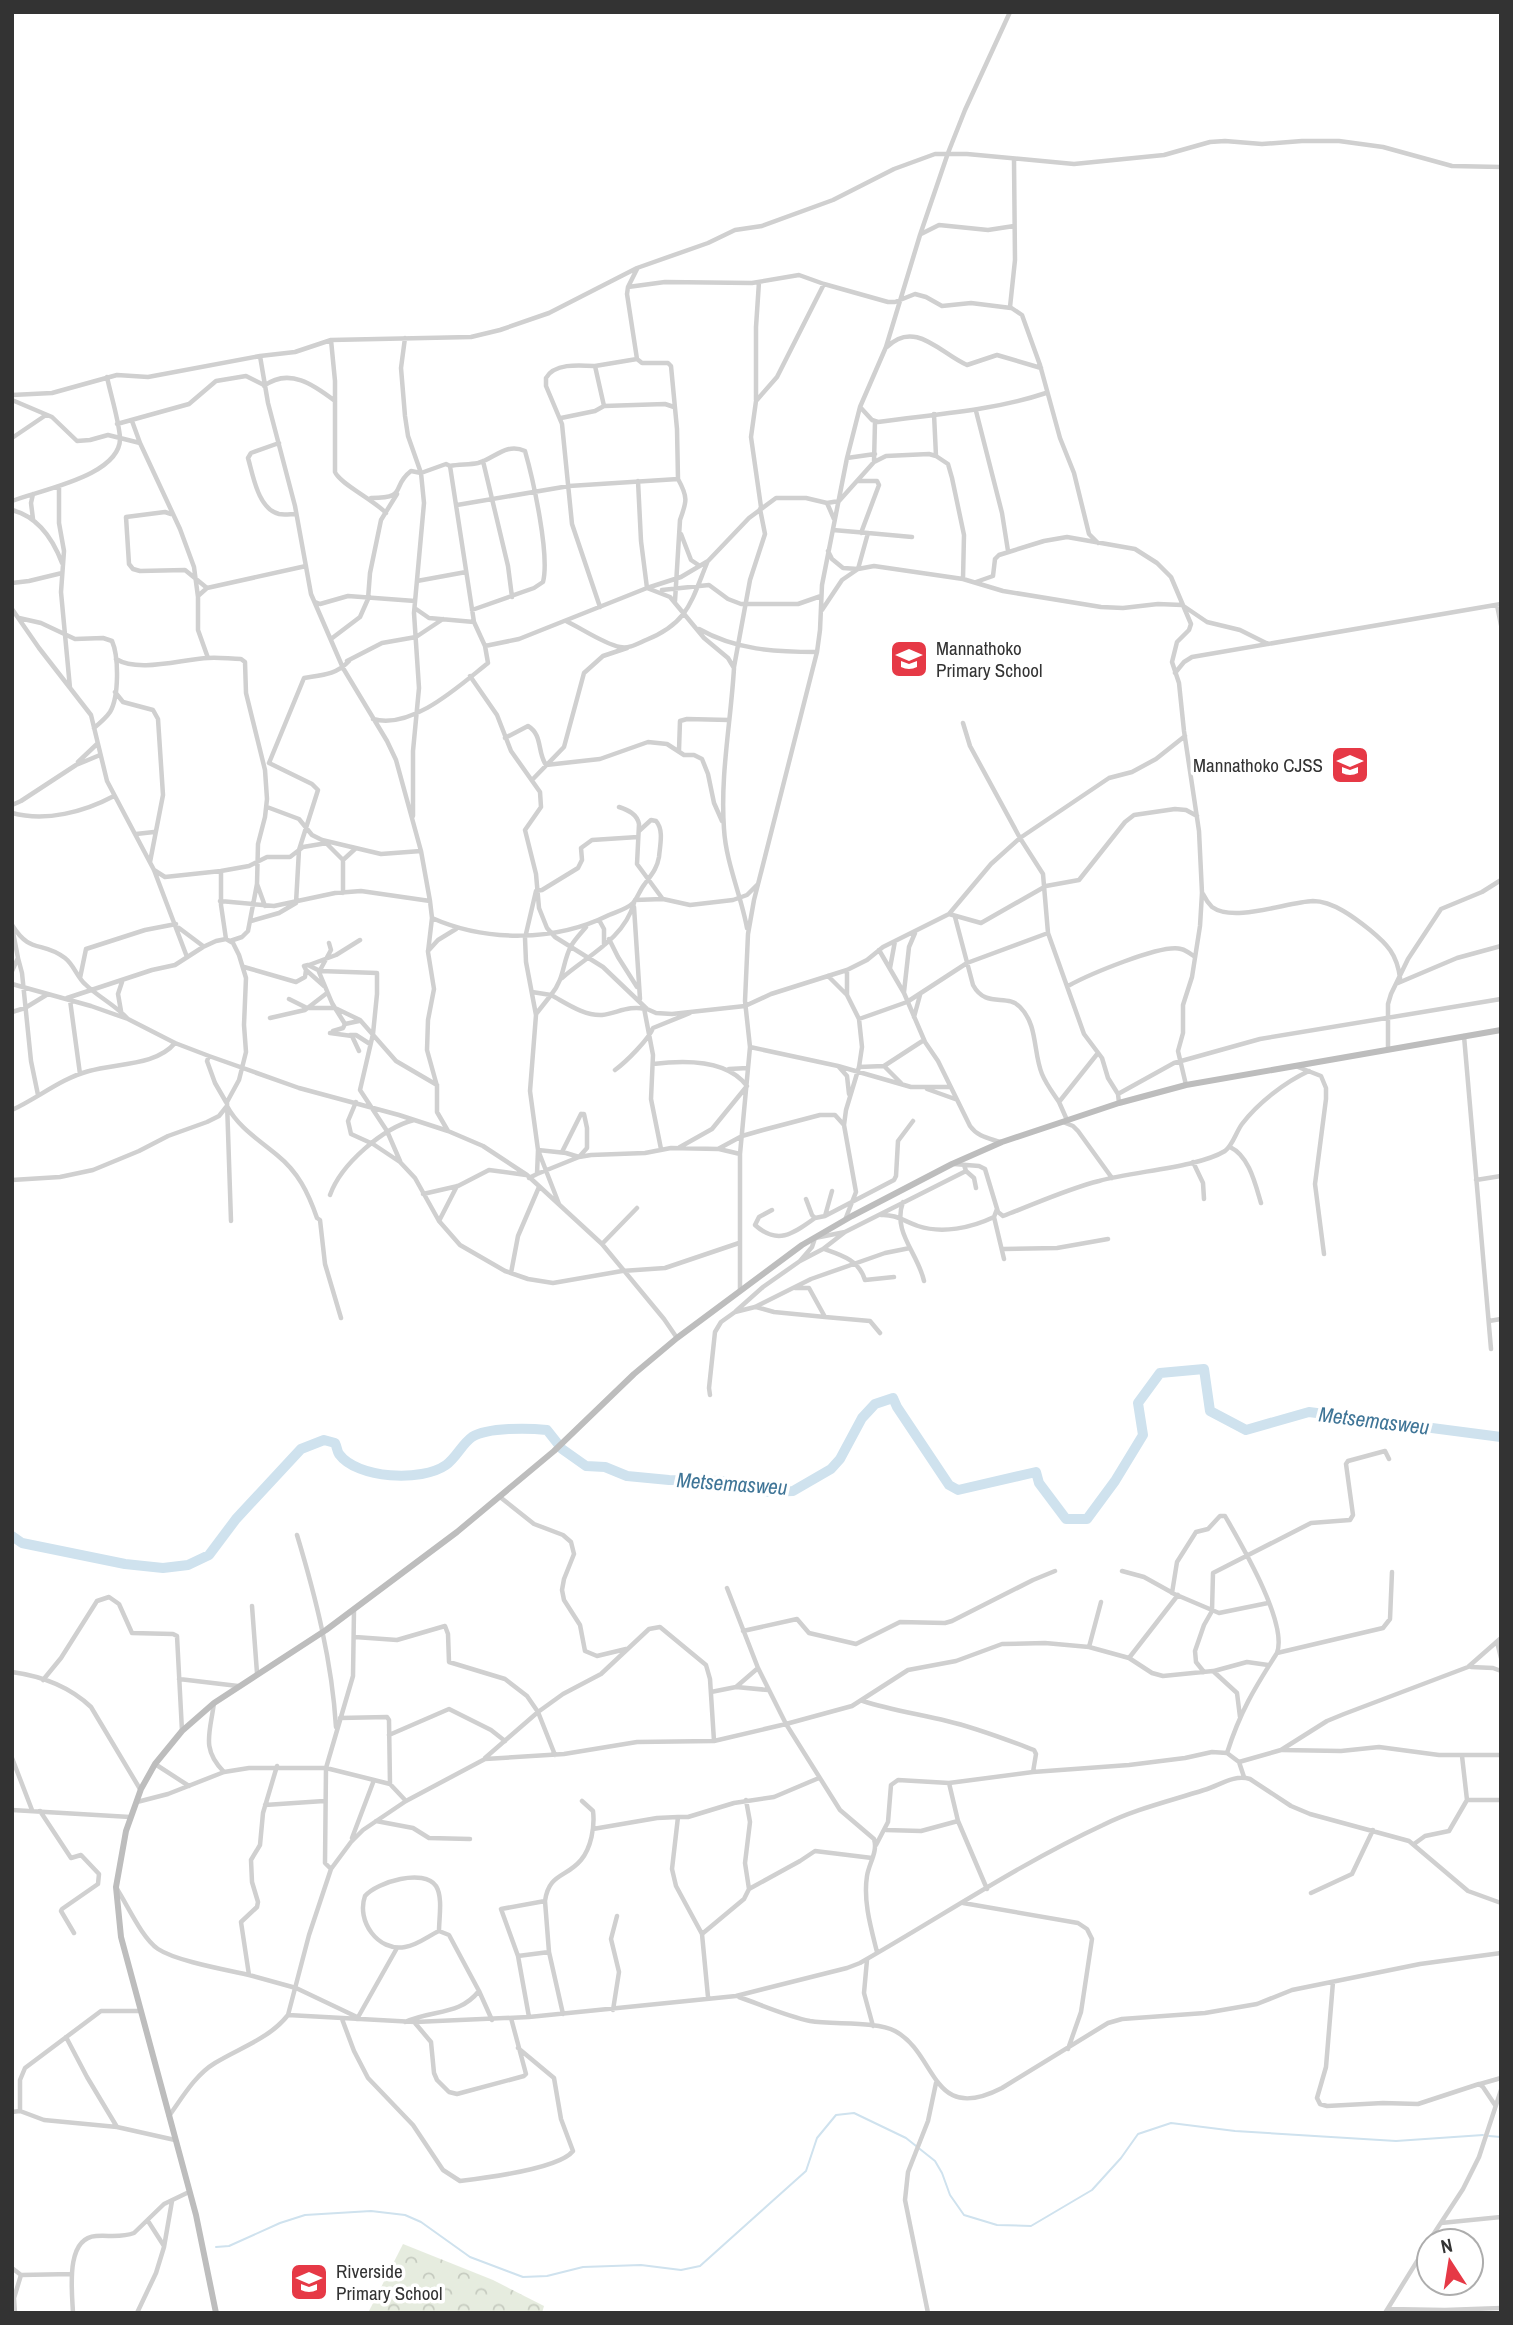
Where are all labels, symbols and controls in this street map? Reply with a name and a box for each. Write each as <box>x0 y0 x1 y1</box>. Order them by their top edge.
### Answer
place label: Mannathoko Primary School <box>936 635 1043 683</box>
school or university icon: Mannathoko Primary School <box>888 638 930 680</box>
school or university icon: Mannathoko CJSS <box>1329 744 1371 786</box>
place label: Mannathoko CJSS <box>1193 752 1323 778</box>
water label: Metsemasweu <box>1317 1399 1431 1442</box>
water label: Metsemasweu <box>676 1465 789 1502</box>
north arrow <box>1415 2227 1485 2297</box>
text: N <box>1438 2231 1455 2259</box>
place label: Riverside Primary School <box>336 2258 443 2306</box>
school or university icon: Riverside Primary School <box>288 2261 330 2303</box>

